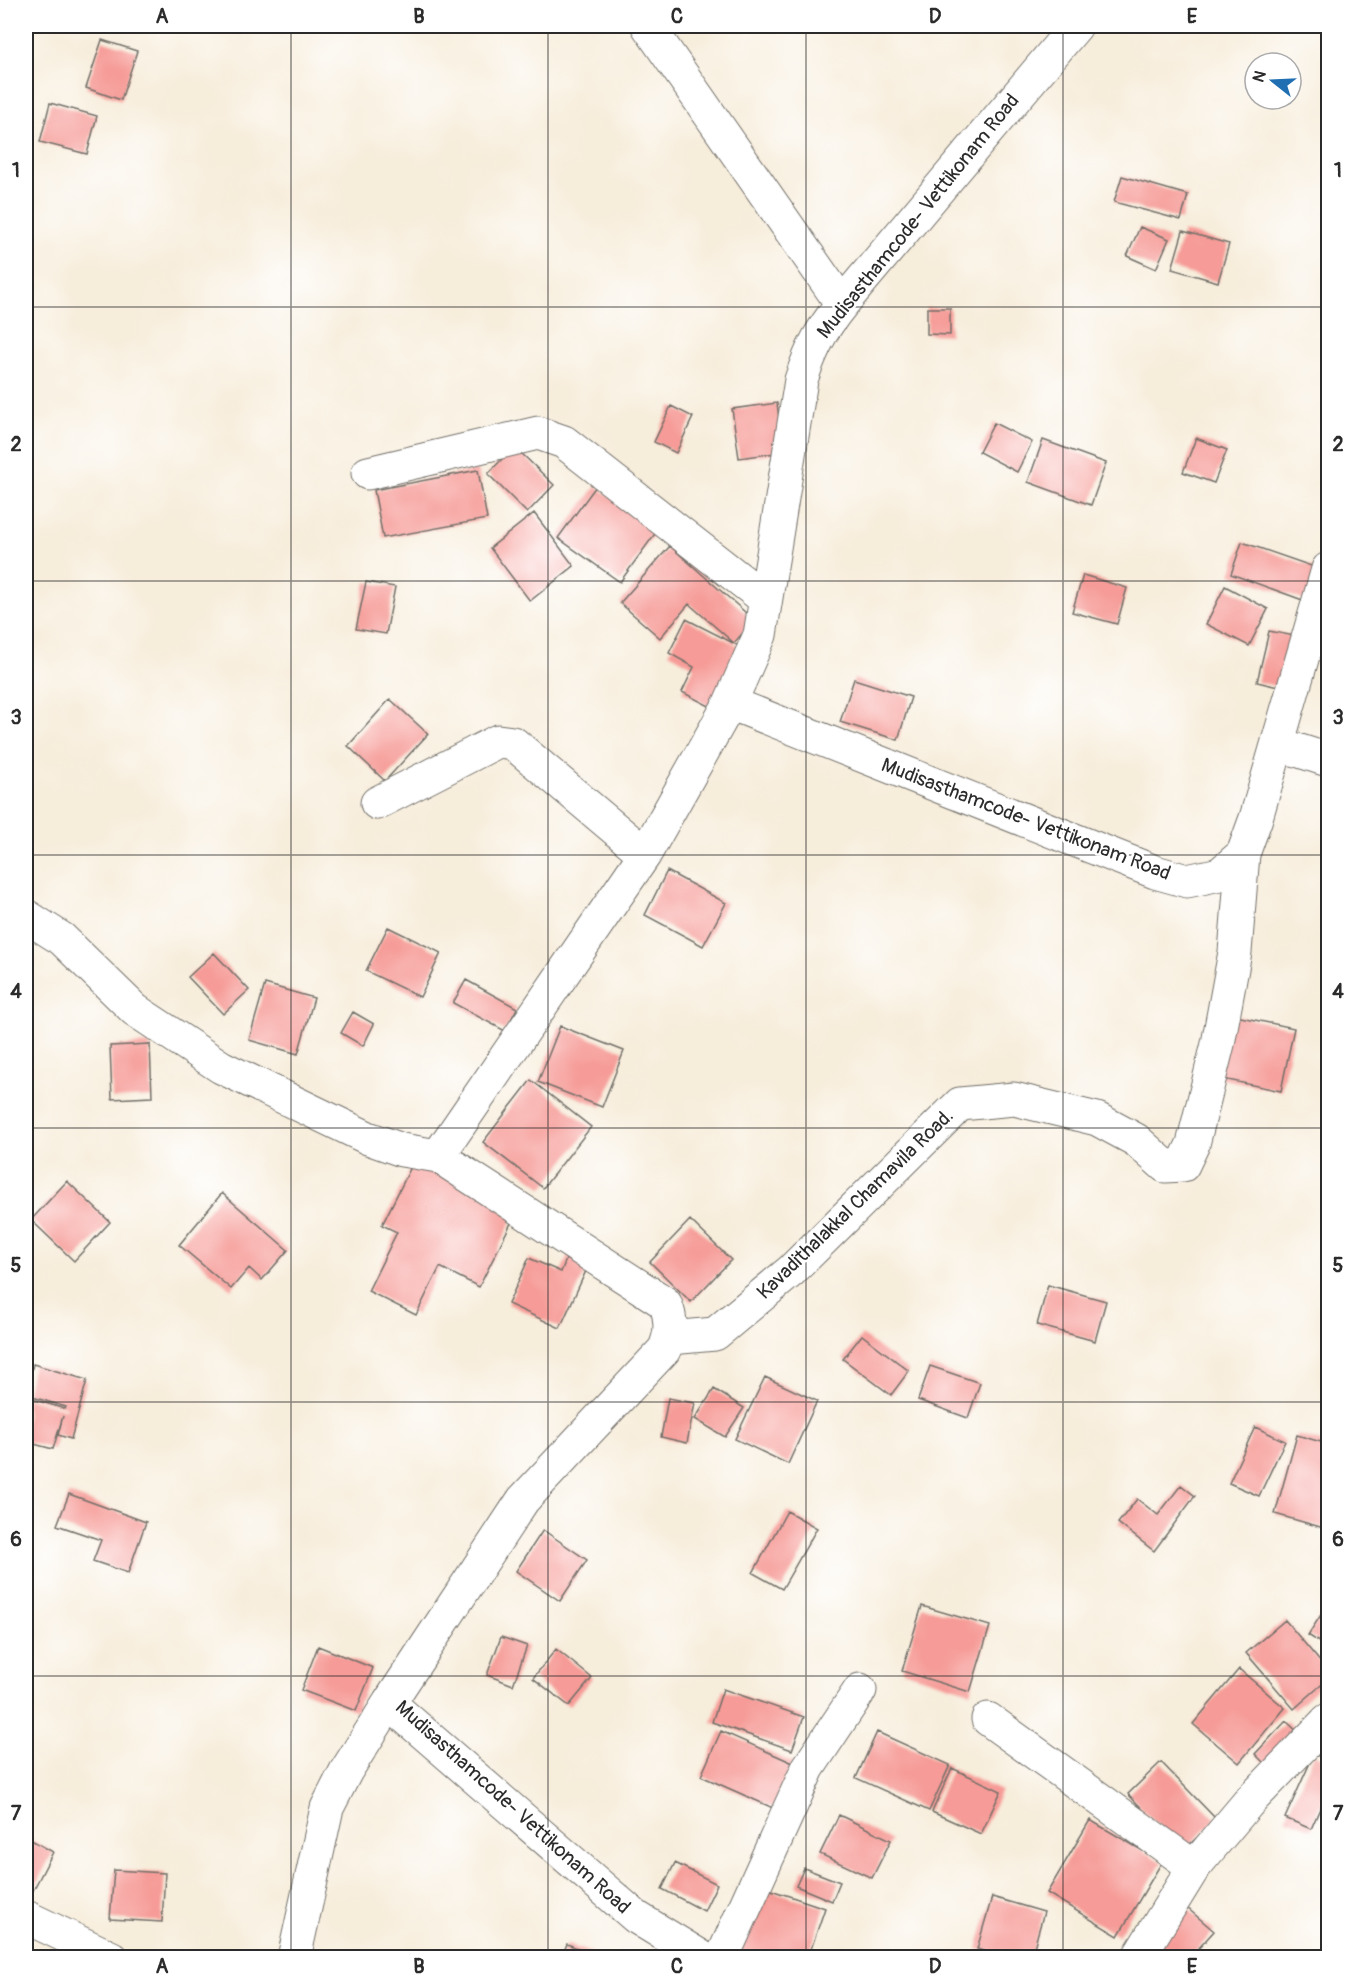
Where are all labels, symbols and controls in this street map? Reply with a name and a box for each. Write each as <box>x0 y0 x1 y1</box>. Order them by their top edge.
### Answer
text: A <box>156 4 169 29</box>
text: B <box>413 4 425 29</box>
text: C <box>671 4 683 29</box>
text: D <box>929 4 942 29</box>
text: E <box>1187 4 1198 29</box>
north arrow <box>1243 51 1303 111</box>
text: N <box>1249 68 1271 85</box>
street label: Mudisasthamcode- Vettikonam Road <box>811 89 1025 343</box>
text: 1 <box>12 158 20 183</box>
text: 1 <box>1334 158 1342 183</box>
text: 2 <box>10 432 22 457</box>
text: 2 <box>1332 432 1344 457</box>
text: 3 <box>10 705 22 730</box>
text: 3 <box>1332 705 1344 730</box>
street label: Mudisasthamcode- Vettikonam Road <box>878 752 1174 886</box>
text: 4 <box>10 979 22 1004</box>
text: 4 <box>1332 979 1344 1004</box>
street label: Kavadithalakkal Chamavila Road. <box>751 1103 959 1305</box>
text: 5 <box>11 1253 22 1278</box>
text: 5 <box>1333 1253 1344 1278</box>
text: 6 <box>10 1527 22 1552</box>
text: 6 <box>1332 1527 1344 1552</box>
street label: Mudisasthamcode- Vettikonam Road <box>390 1695 636 1919</box>
text: 7 <box>11 1801 22 1826</box>
text: 7 <box>1333 1801 1344 1826</box>
text: A <box>156 1954 169 1979</box>
text: B <box>413 1954 425 1979</box>
text: C <box>671 1954 683 1979</box>
text: D <box>929 1954 942 1979</box>
text: E <box>1187 1954 1198 1979</box>

